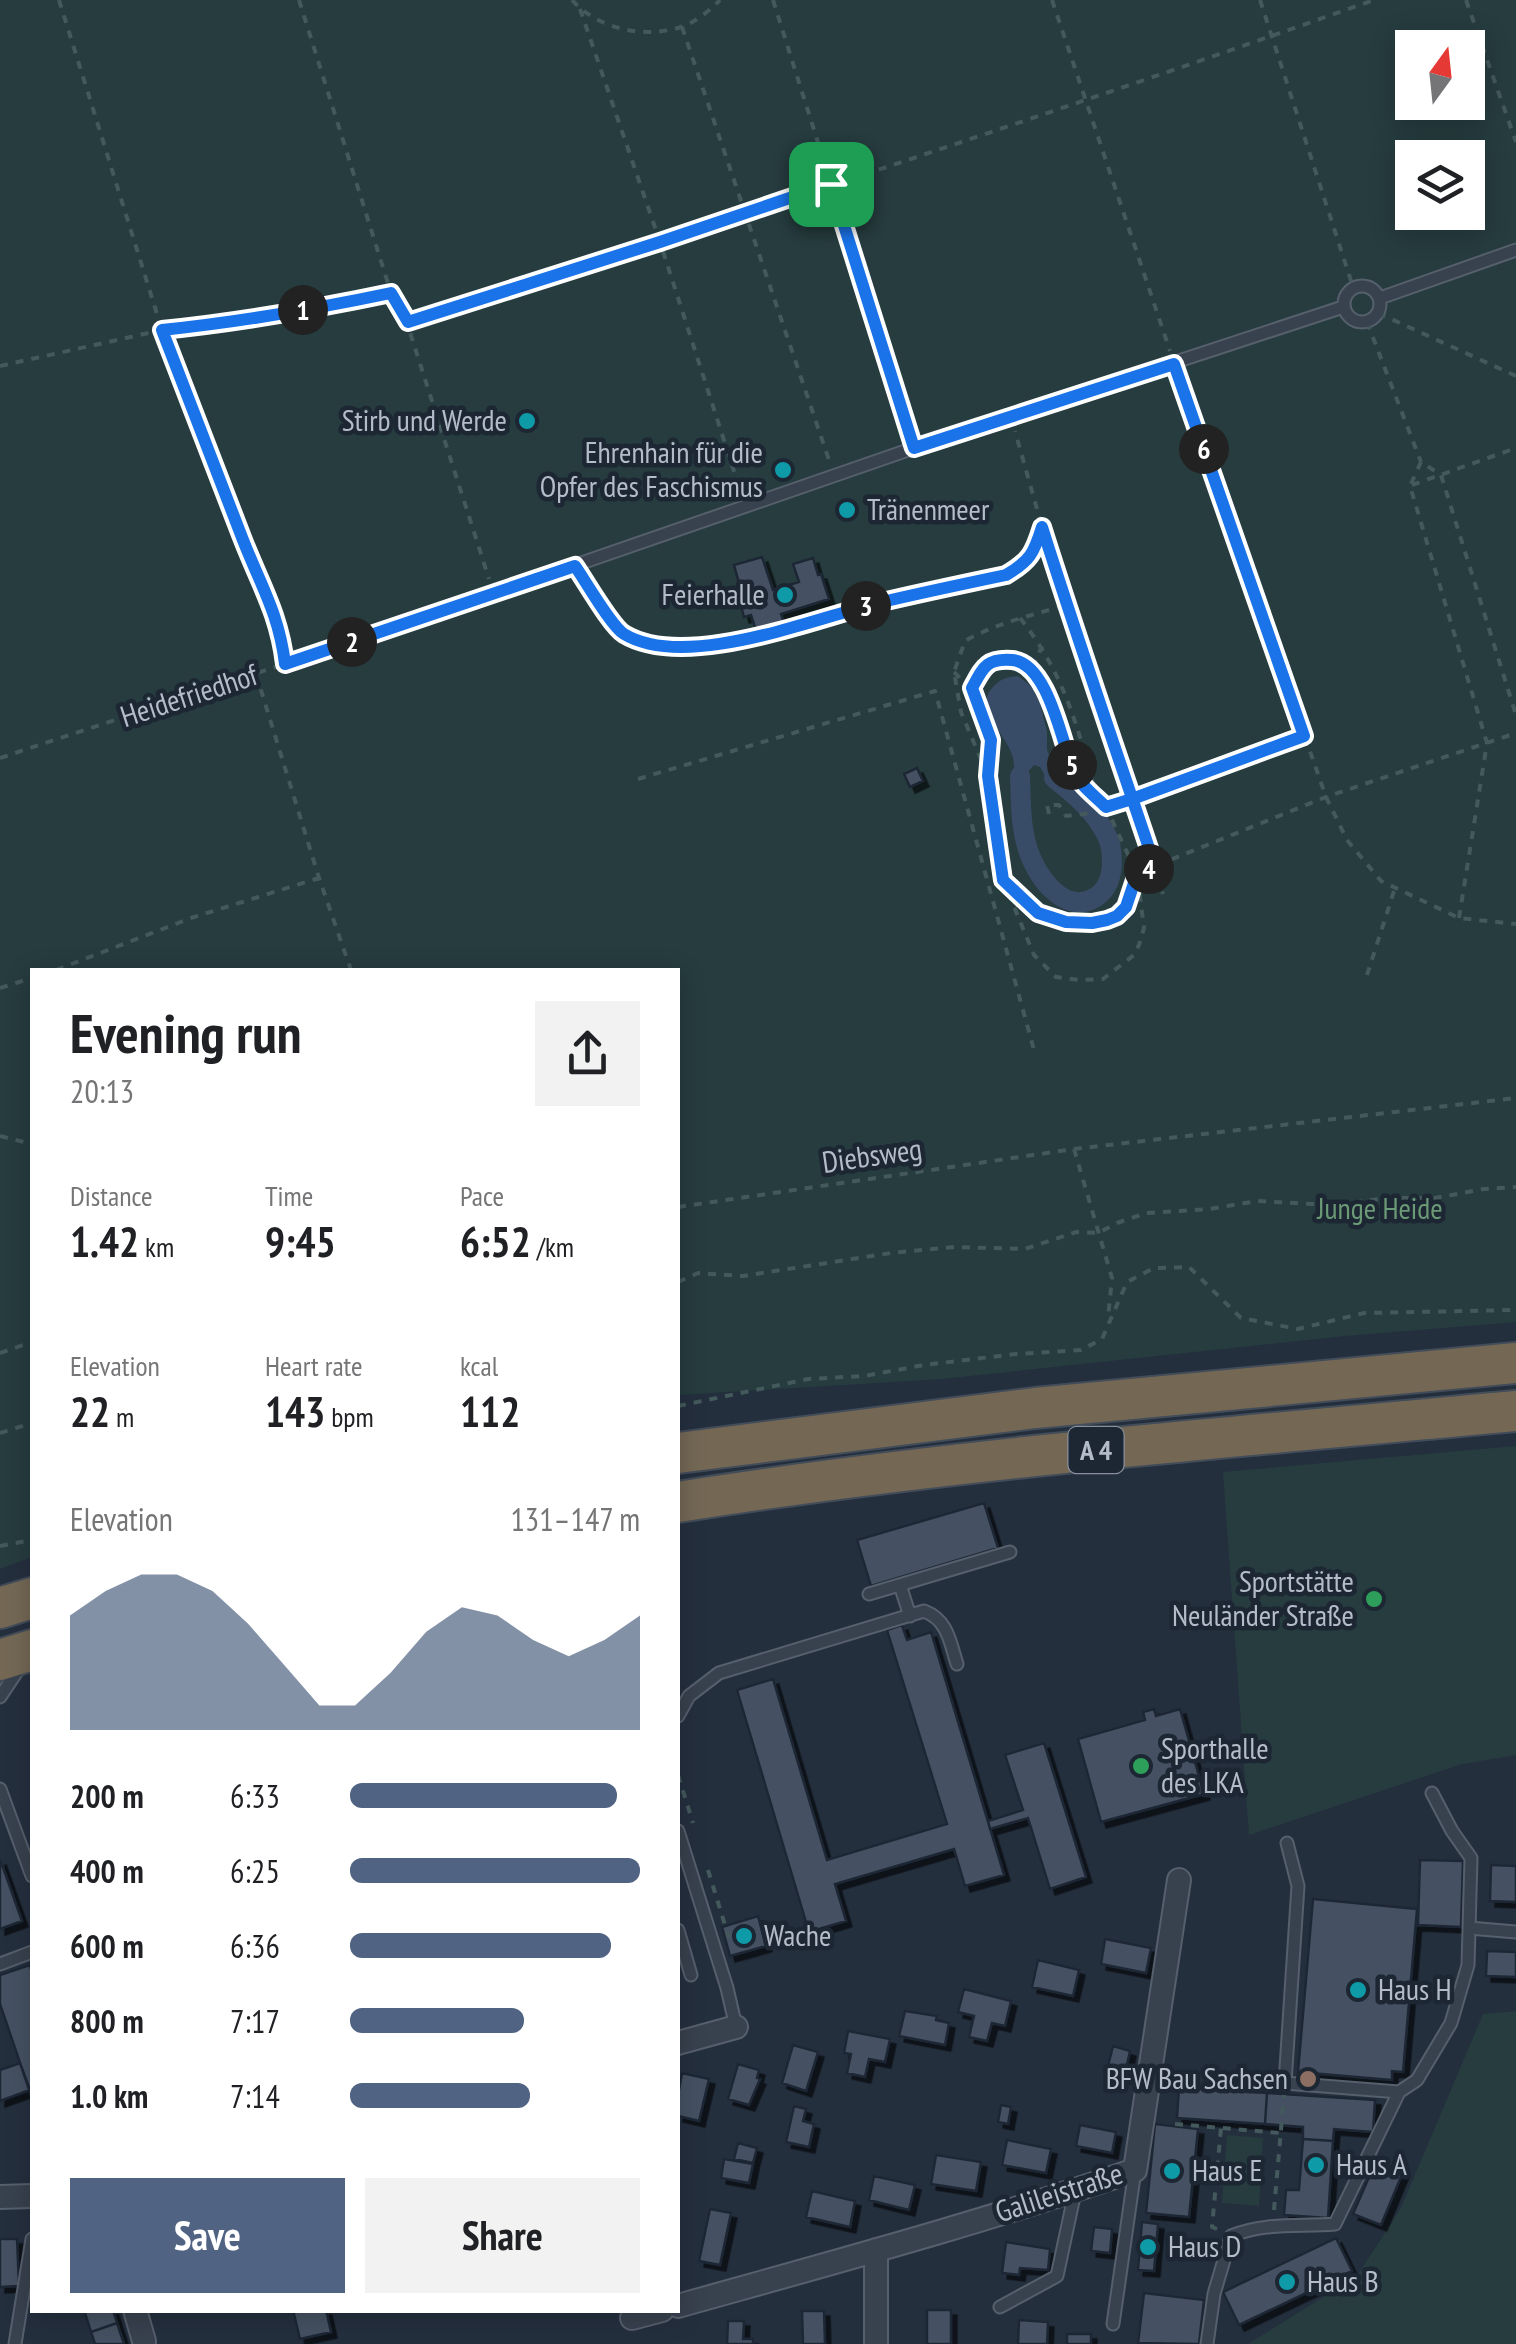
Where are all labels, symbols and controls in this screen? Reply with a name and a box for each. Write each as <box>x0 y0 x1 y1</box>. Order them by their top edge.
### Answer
north arrow <box>1395 30 1485 120</box>
map controls <box>1395 30 1485 230</box>
button: layers <box>1395 140 1485 230</box>
pin <box>789 142 874 227</box>
icon: arrive <box>804 157 859 212</box>
pin: 1 <box>278 285 328 335</box>
text: 1 <box>296 291 310 328</box>
place label: Stirb und Werde <box>342 400 507 439</box>
marker: Stirb und Werde <box>516 410 538 432</box>
pin: 6 <box>1179 424 1229 474</box>
text: 6 <box>1197 430 1211 467</box>
place label: Ehrenhain für die Opfer des Faschismus <box>540 432 763 505</box>
marker: Ehrenhain für die Opfer des Faschismus <box>772 459 794 481</box>
place label: Tränenmeer <box>867 489 990 528</box>
marker: Tränenmeer <box>836 499 858 521</box>
place label: Feierhalle <box>662 574 765 613</box>
pin: 3 <box>841 581 891 631</box>
marker: Feierhalle <box>774 584 796 606</box>
text: 3 <box>859 587 873 624</box>
pin: 2 <box>327 617 377 667</box>
text: 2 <box>345 623 359 660</box>
street label: Heidefriedhof <box>115 654 263 735</box>
pin: 5 <box>1047 740 1097 790</box>
text: 5 <box>1065 746 1079 783</box>
pin: 4 <box>1124 844 1174 894</box>
text: 4 <box>1142 850 1156 887</box>
text: Evening run <box>70 997 302 1068</box>
button: share <box>535 1001 640 1106</box>
text: 20:13 <box>70 1070 134 1112</box>
street label: Diebsweg <box>819 1128 924 1181</box>
text: Distance <box>70 1177 153 1214</box>
text: Time <box>265 1177 313 1214</box>
text: Pace <box>460 1177 504 1214</box>
park label: Junge Heide <box>1316 1188 1443 1227</box>
text: 1.42 <box>70 1214 139 1269</box>
text: 9:45 <box>265 1214 336 1269</box>
text: 6:52 <box>460 1214 531 1269</box>
text: km <box>139 1228 174 1265</box>
text: /km <box>531 1228 574 1265</box>
text: Elevation <box>70 1347 160 1384</box>
text: Heart rate <box>265 1347 363 1384</box>
text: kcal <box>460 1347 498 1384</box>
text: 22 <box>70 1384 110 1439</box>
text: 143 <box>265 1384 325 1439</box>
text: 112 <box>460 1384 520 1439</box>
text: m <box>110 1398 134 1435</box>
text: bpm <box>325 1398 374 1435</box>
road number: A 4 <box>1068 1427 1124 1473</box>
text: Elevation <box>70 1498 173 1540</box>
text: 131–147 m <box>510 1498 640 1540</box>
place label: Sportstätte Neuländer Straße <box>1172 1561 1354 1634</box>
marker: Sportstätte Neuländer Straße <box>1363 1588 1385 1610</box>
place label: Sporthalle des LKA <box>1161 1728 1269 1801</box>
marker: Sporthalle des LKA <box>1130 1755 1152 1777</box>
text: 200 m <box>70 1775 144 1817</box>
text: 6:33 <box>230 1775 280 1817</box>
text: 400 m <box>70 1850 144 1892</box>
text: 6:25 <box>230 1850 280 1892</box>
place label: Wache <box>764 1915 831 1954</box>
text: 600 m <box>70 1925 144 1967</box>
text: 6:36 <box>230 1925 280 1967</box>
marker: Wache <box>733 1925 755 1947</box>
place label: Haus H <box>1378 1969 1452 2008</box>
marker: Haus H <box>1347 1979 1369 2001</box>
text: 800 m <box>70 2000 144 2042</box>
text: 7:17 <box>230 2000 280 2042</box>
place label: BFW Bau Sachsen <box>1106 2058 1288 2097</box>
marker: BFW Bau Sachsen <box>1297 2068 1319 2090</box>
text: 1.0 km <box>70 2075 148 2117</box>
text: 7:14 <box>230 2075 280 2117</box>
place label: Haus A <box>1336 2144 1408 2183</box>
place label: Haus E <box>1192 2150 1262 2189</box>
street label: Galileistraße <box>990 2153 1127 2230</box>
marker: Haus A <box>1305 2154 1327 2176</box>
marker: Haus E <box>1161 2160 1183 2182</box>
button: Save <box>70 2178 345 2293</box>
button: Share <box>365 2178 640 2293</box>
place label: Haus D <box>1168 2226 1241 2265</box>
marker: Haus D <box>1137 2236 1159 2258</box>
place label: Haus B <box>1307 2261 1379 2300</box>
marker: Haus B <box>1276 2271 1298 2293</box>

